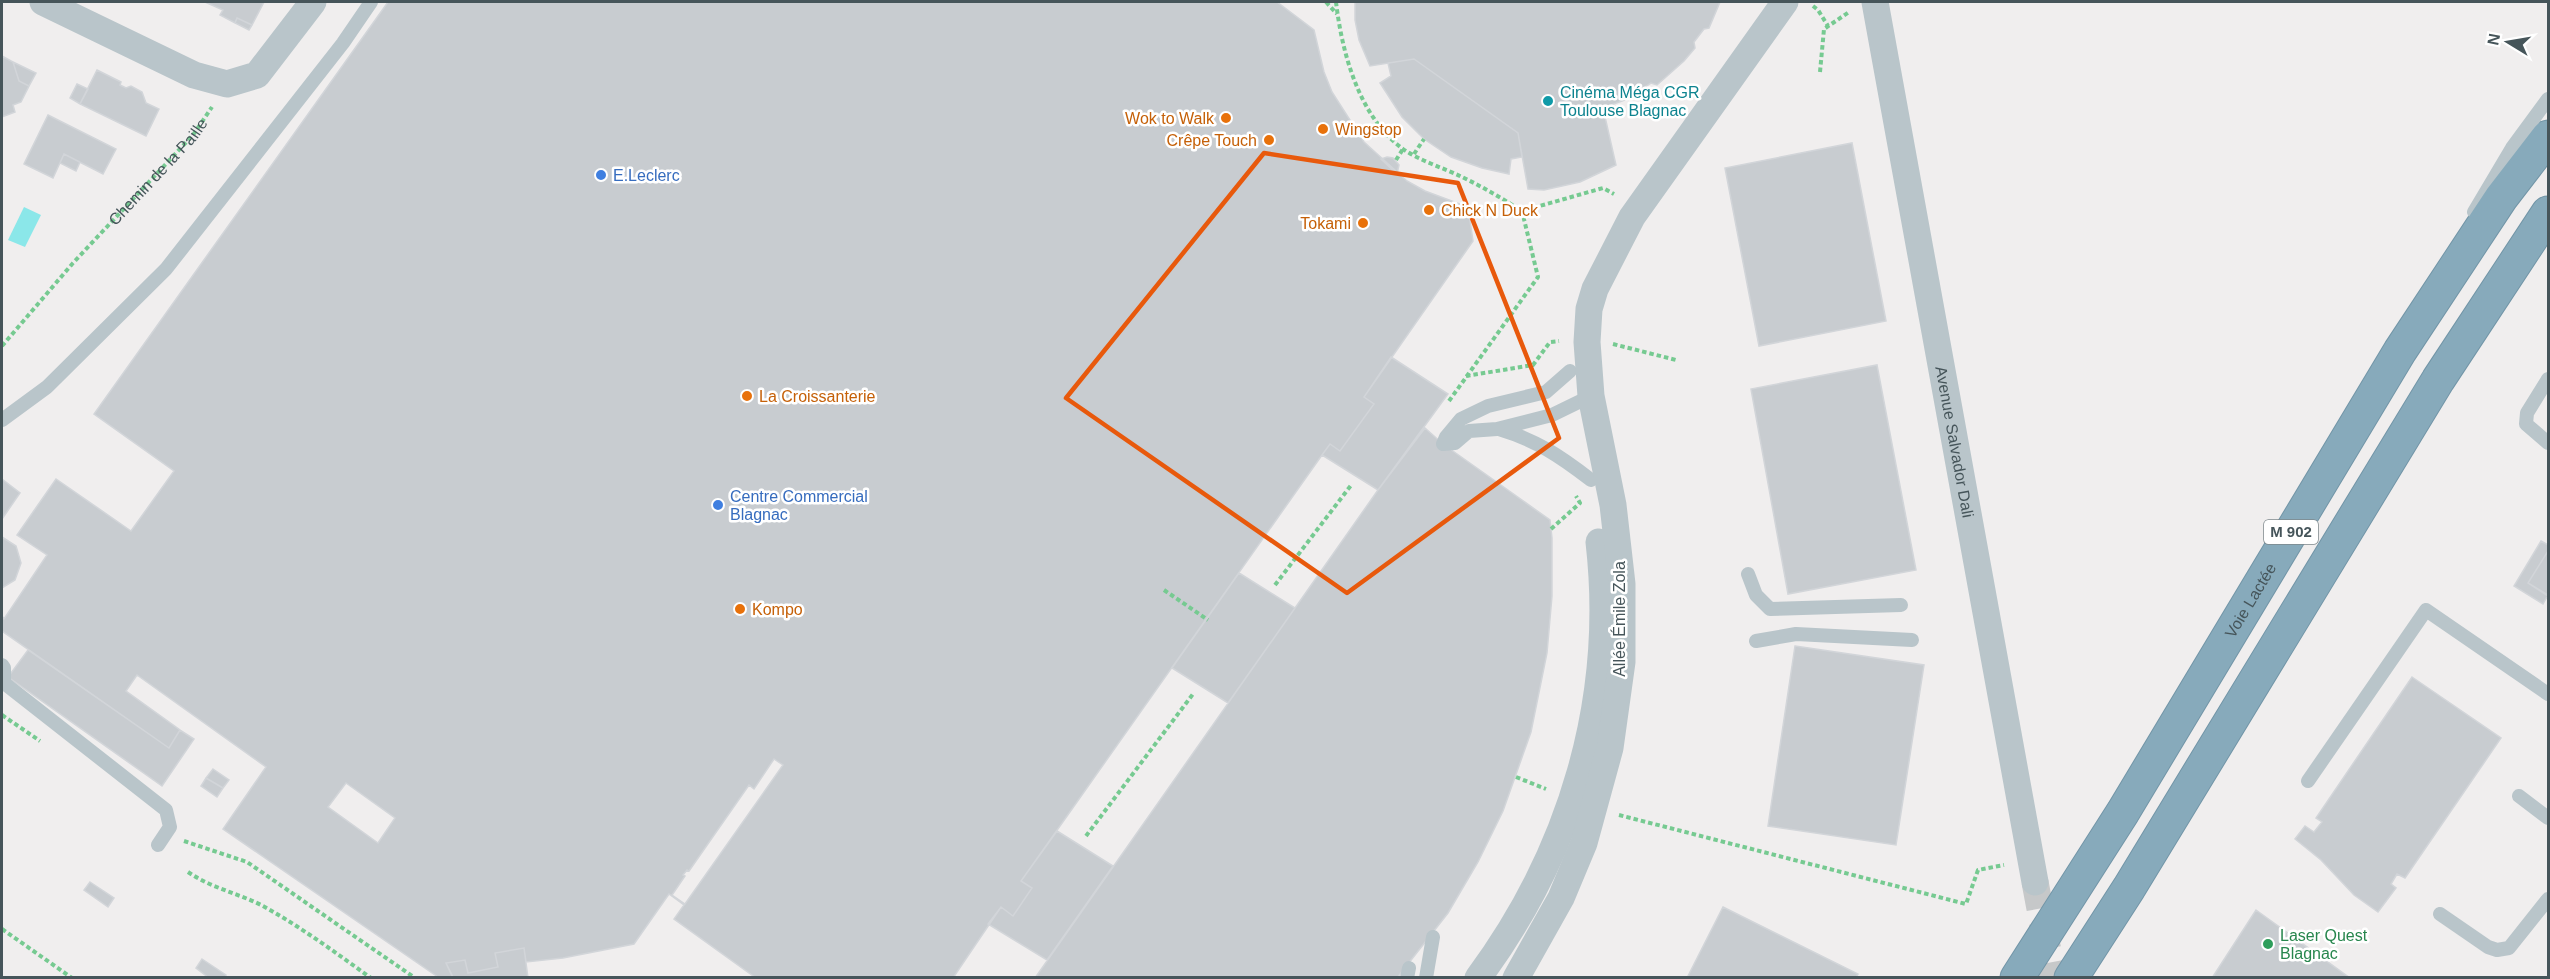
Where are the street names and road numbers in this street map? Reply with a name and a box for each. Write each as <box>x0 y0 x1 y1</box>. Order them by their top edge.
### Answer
street label: Chemin de la Paille <box>105 115 211 228</box>
street label: Avenue Salvador Dali <box>1932 365 1977 519</box>
road number: M 902 <box>2264 520 2318 544</box>
street label: Voie Lactée <box>2222 560 2280 641</box>
street label: Allée Émile Zola <box>1610 561 1628 677</box>

